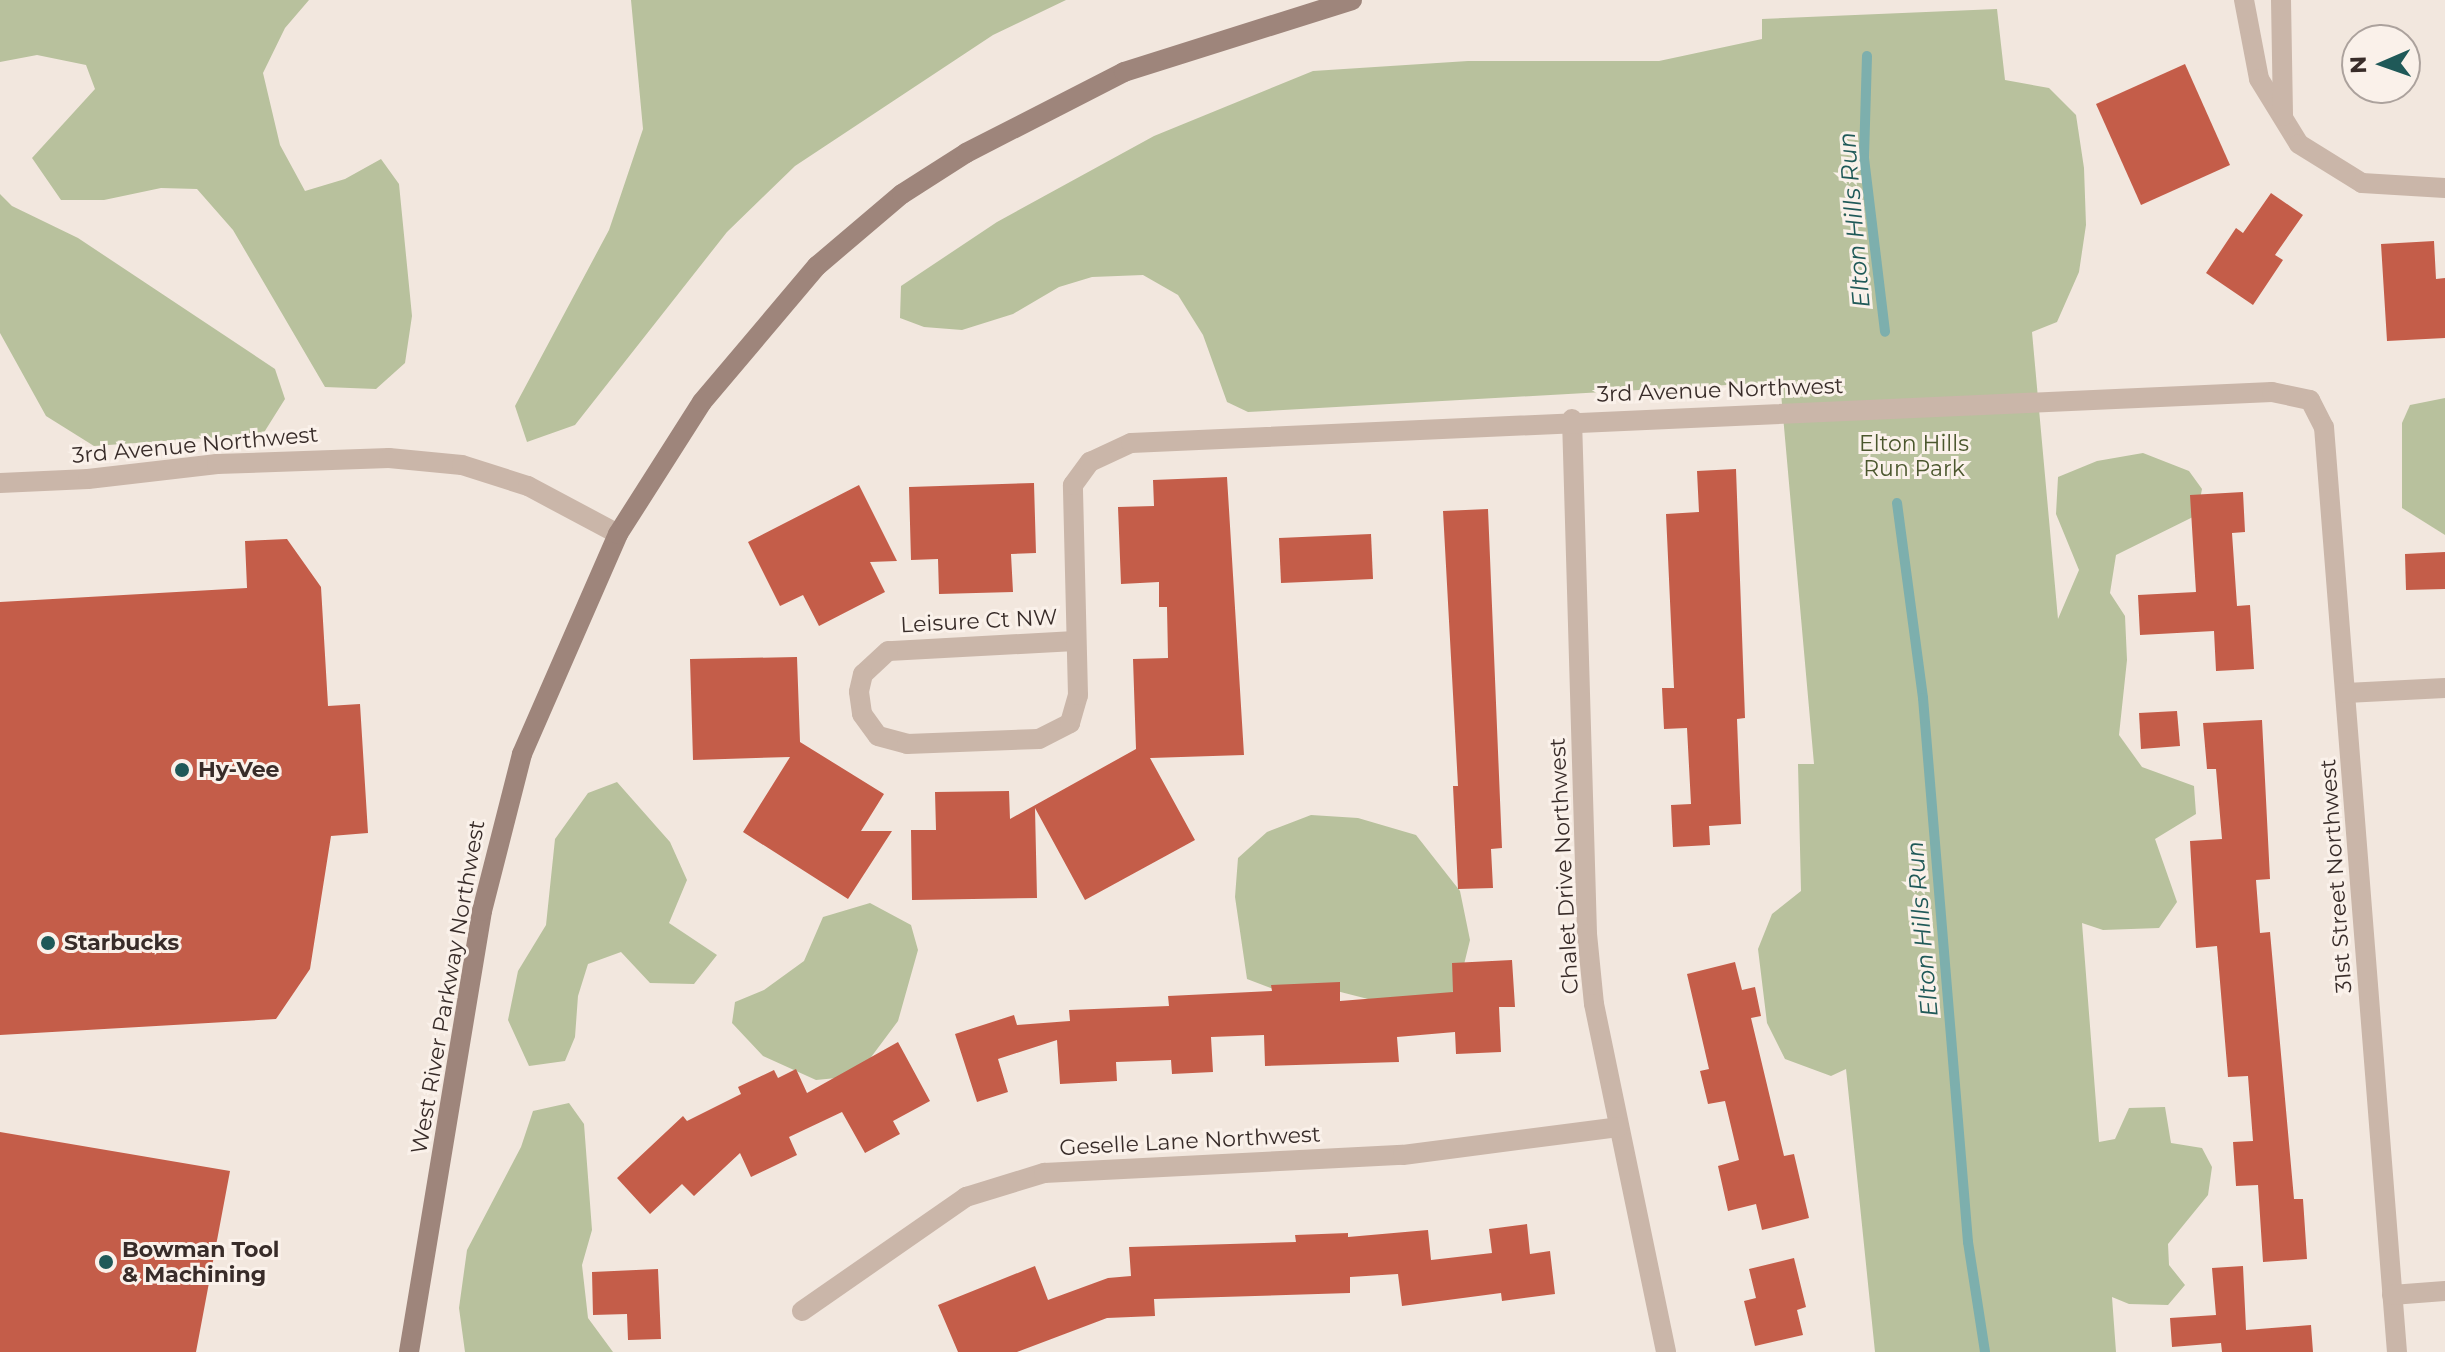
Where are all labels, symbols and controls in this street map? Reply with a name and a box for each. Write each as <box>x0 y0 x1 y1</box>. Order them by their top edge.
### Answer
north arrow <box>2341 24 2421 104</box>
text: N <box>2345 55 2372 74</box>
water label: Elton Hills Run <box>1832 131 1876 309</box>
street label: 3rd Avenue Northwest <box>1596 373 1844 407</box>
street label: 3rd Avenue Northwest <box>71 421 319 469</box>
park label: Elton Hills Run Park <box>1859 430 1969 482</box>
street label: Leisure Ct NW <box>900 604 1058 638</box>
street label: Chalet Drive Northwest <box>1544 737 1584 995</box>
place label: Hy-Vee <box>198 757 279 783</box>
street label: 31st Street Northwest <box>2315 758 2357 994</box>
marker: Hy-Vee <box>173 761 191 779</box>
street label: West River Parkway Northwest <box>406 818 490 1156</box>
water label: Elton Hills Run <box>1900 840 1944 1018</box>
place label: Starbucks <box>64 930 179 956</box>
marker: Starbucks <box>39 934 57 952</box>
street label: Geselle Lane Northwest <box>1059 1121 1321 1161</box>
place label: Bowman Tool & Machining <box>122 1236 279 1288</box>
marker: Bowman Tool & Machining <box>97 1253 115 1271</box>

